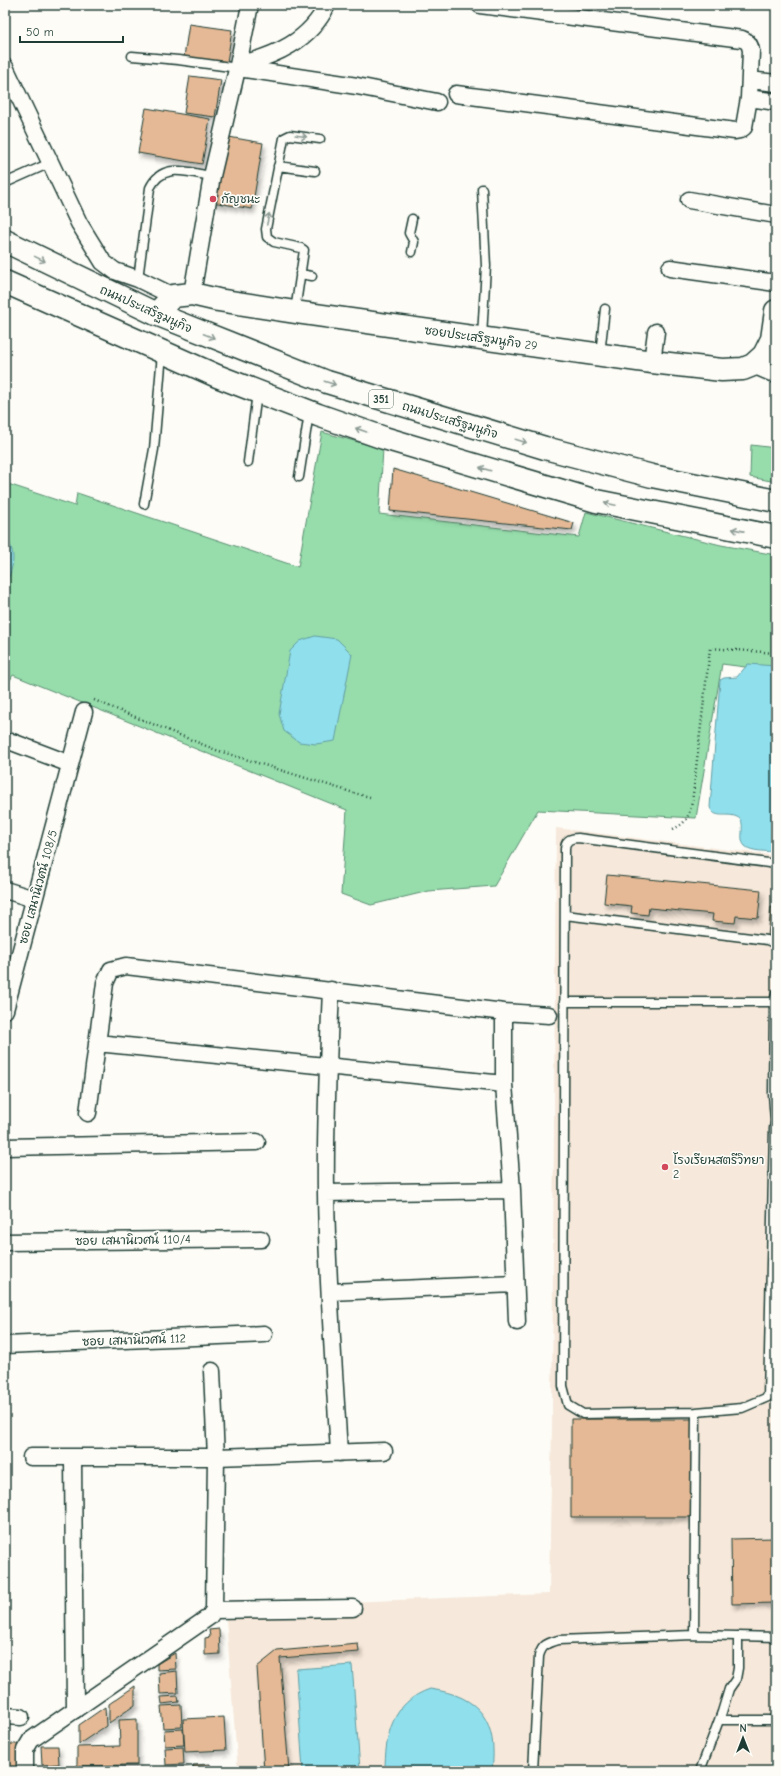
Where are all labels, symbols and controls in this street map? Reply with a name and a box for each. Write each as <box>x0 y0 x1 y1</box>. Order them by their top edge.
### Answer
scale bar <box>20 18 123 44</box>
text: 50 m <box>26 25 54 39</box>
one-way arrow <box>294 132 307 140</box>
place label: กัญชนะ <box>221 192 261 206</box>
marker: กัญชนะ <box>208 194 218 204</box>
one-way arrow <box>264 212 272 225</box>
one-way arrow <box>34 255 46 263</box>
street label: ถนนประเสริฐมนูกิจ <box>97 282 194 337</box>
street label: ซอยประเสริฐมนูกิจ 29 <box>423 323 538 355</box>
one-way arrow <box>202 333 214 340</box>
one-way arrow <box>323 380 336 387</box>
road number: 351 <box>369 390 393 408</box>
street label: ถนนประเสริฐมนูกิจ <box>400 399 500 443</box>
one-way arrow <box>355 426 367 434</box>
one-way arrow <box>515 438 528 445</box>
one-way arrow <box>479 465 492 472</box>
one-way arrow <box>604 499 617 507</box>
one-way arrow <box>732 526 745 534</box>
street label: ซอย เสนานิเวศน์ 108/5 <box>15 828 60 946</box>
place label: โรงเรียนสตรีวิทยา 2 <box>673 1152 764 1181</box>
marker: โรงเรียนสตรีวิทยา 2 <box>660 1162 670 1172</box>
street label: ซอย เสนานิเวศน์ 110/4 <box>75 1231 191 1248</box>
street label: ซอย เสนานิเวศน์ 112 <box>82 1330 186 1349</box>
north arrow <box>723 1718 763 1758</box>
text: N <box>739 1722 747 1735</box>

